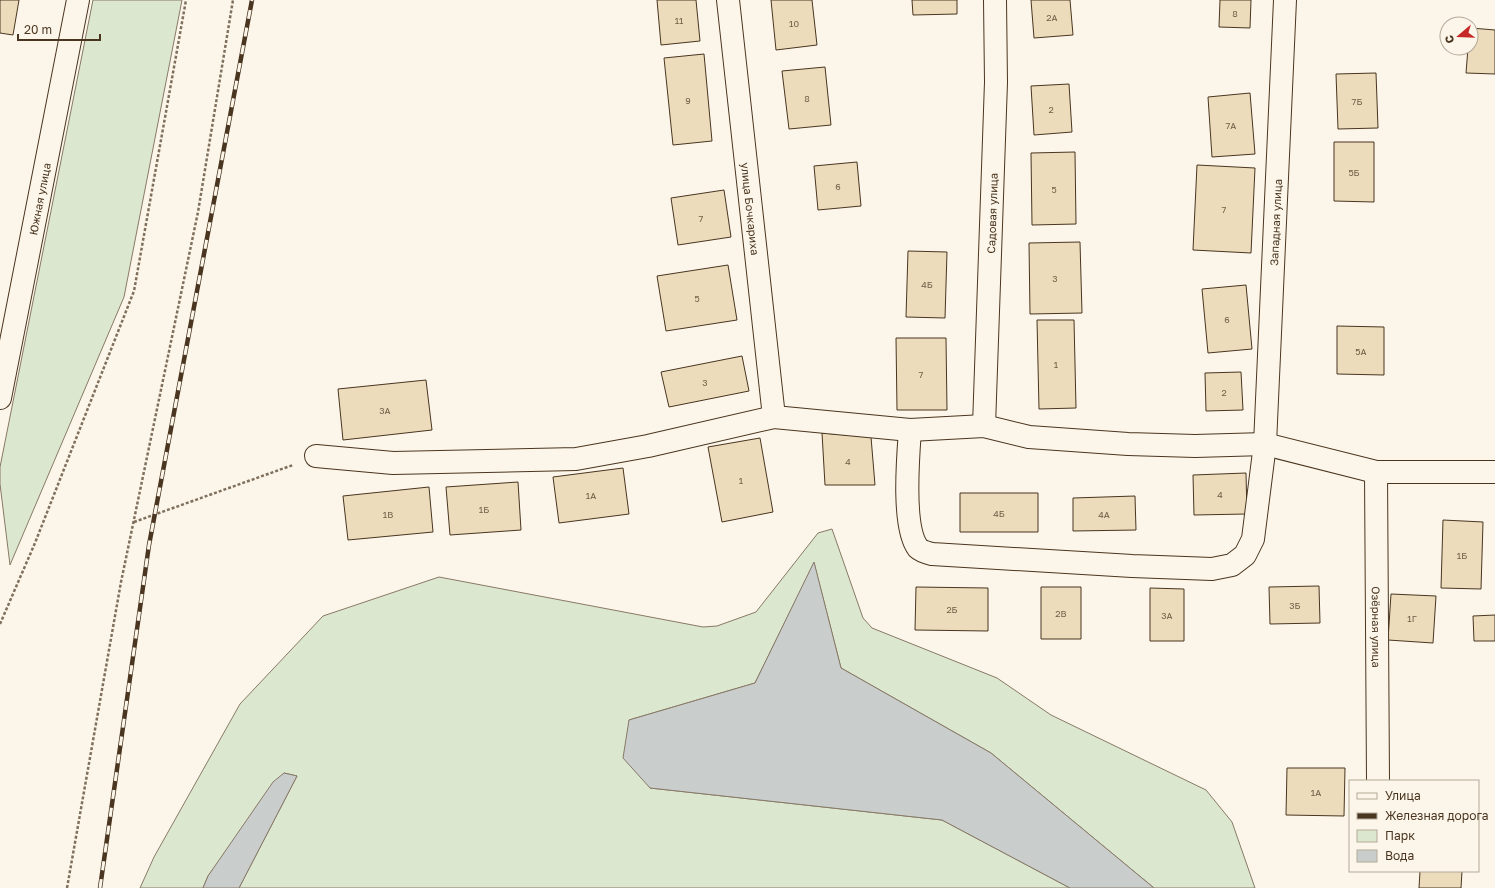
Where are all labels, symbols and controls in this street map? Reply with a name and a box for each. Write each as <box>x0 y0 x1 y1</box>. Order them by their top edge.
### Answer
house number: 8 <box>1232 8 1238 19</box>
house number: 2А <box>1046 12 1058 23</box>
house number: 11 <box>675 15 684 26</box>
scale bar <box>18 16 100 42</box>
north arrow <box>1439 16 1479 56</box>
house number: 10 <box>789 18 799 29</box>
text: 20 m <box>24 22 52 37</box>
text: С <box>1442 33 1456 45</box>
house number: 8 <box>804 93 810 104</box>
house number: 9 <box>685 95 691 106</box>
house number: 7Б <box>1352 96 1362 107</box>
house number: 2 <box>1048 104 1054 115</box>
house number: 7А <box>1226 120 1236 131</box>
street label: Южная улица <box>26 162 52 236</box>
street label: улица Бочкариха <box>739 162 763 256</box>
house number: 5Б <box>1348 167 1360 178</box>
street label: Садовая улица <box>984 173 999 254</box>
street label: Западная улица <box>1267 179 1283 266</box>
house number: 6 <box>835 181 841 192</box>
house number: 5 <box>1051 184 1057 195</box>
house number: 7 <box>1222 204 1227 215</box>
house number: 7 <box>699 213 704 224</box>
house number: 3 <box>1052 273 1058 284</box>
house number: 4Б <box>921 279 933 290</box>
house number: 5 <box>694 293 700 304</box>
house number: 6 <box>1224 314 1230 325</box>
house number: 5А <box>1355 346 1367 357</box>
house number: 1 <box>1054 359 1059 370</box>
house number: 7 <box>919 369 924 380</box>
house number: 3 <box>702 377 708 388</box>
house number: 2 <box>1221 387 1227 398</box>
house number: 3А <box>379 405 391 416</box>
house number: 4 <box>845 456 851 467</box>
house number: 1 <box>739 475 744 486</box>
house number: 4 <box>1217 489 1223 500</box>
house number: 1А <box>586 490 596 501</box>
house number: 1Б <box>479 504 489 515</box>
house number: 4Б <box>993 508 1005 519</box>
house number: 1В <box>383 509 393 520</box>
house number: 4А <box>1098 509 1110 520</box>
house number: 1Б <box>1457 550 1467 561</box>
street label: Озёрная улица <box>1370 586 1384 668</box>
house number: 3Б <box>1289 600 1301 611</box>
house number: 2Б <box>946 604 958 615</box>
house number: 2В <box>1055 608 1067 619</box>
house number: 3А <box>1161 610 1173 621</box>
house number: 1Г <box>1407 613 1417 624</box>
legend <box>1349 780 1479 872</box>
house number: 1А <box>1311 787 1321 798</box>
text: Улица <box>1385 788 1421 803</box>
text: Железная дорога <box>1385 808 1488 823</box>
text: Парк <box>1385 828 1415 843</box>
text: Вода <box>1385 848 1414 863</box>

